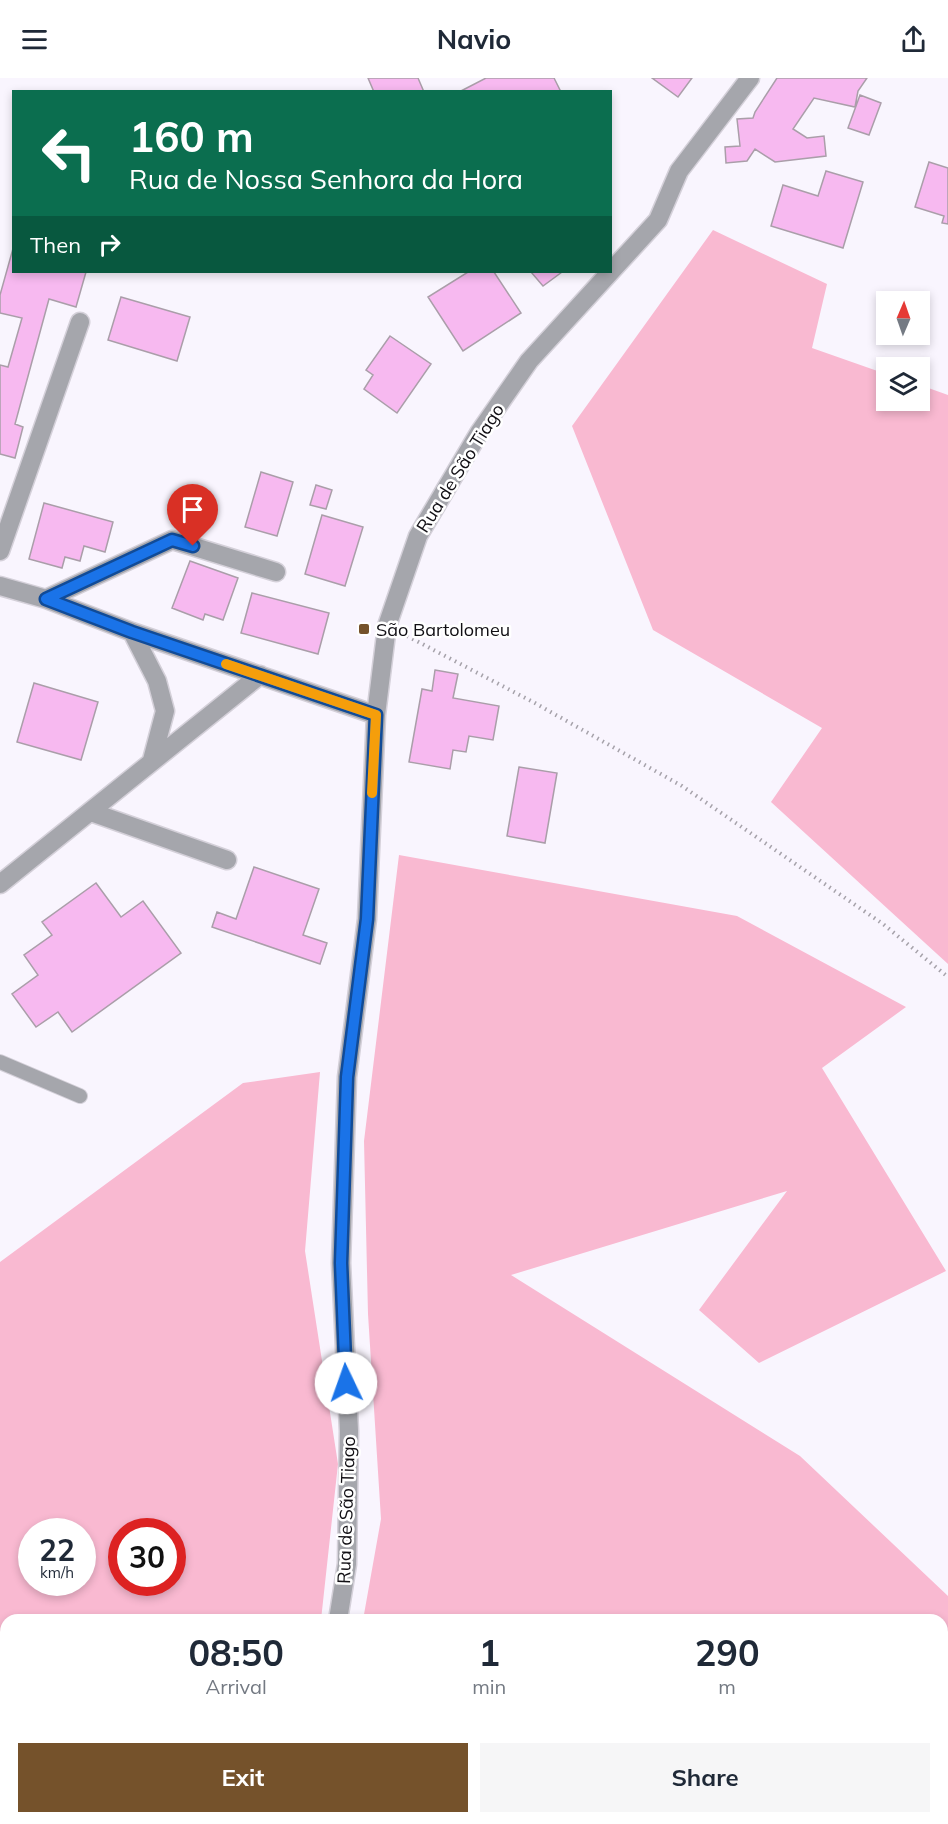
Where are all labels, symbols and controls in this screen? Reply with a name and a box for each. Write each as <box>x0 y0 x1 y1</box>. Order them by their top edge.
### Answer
text: Navio <box>437 22 511 56</box>
icon: menu <box>18 23 51 56</box>
icon: share <box>897 23 930 56</box>
text: 160 m <box>129 110 254 163</box>
icon: left <box>30 114 108 192</box>
text: Rua de Nossa Senhora da Hora <box>129 162 523 196</box>
icon: right <box>93 228 126 261</box>
text: Then <box>30 231 81 259</box>
north arrow <box>876 291 930 345</box>
map controls <box>876 291 930 411</box>
button: layers <box>876 357 930 411</box>
street label: Rua de São Tiago <box>411 399 509 537</box>
pin <box>167 484 218 546</box>
icon: arrive <box>176 493 209 526</box>
place label: São Bartolomeu <box>376 618 510 641</box>
marker: São Bartolomeu <box>357 622 371 636</box>
position arrow <box>314 1351 378 1415</box>
street label: Rua de São Tiago <box>332 1436 360 1584</box>
speed limit sign: 30 <box>108 1518 186 1596</box>
text: 22 <box>39 1531 75 1569</box>
text: km/h <box>40 1563 74 1582</box>
text: 08:50 <box>188 1630 284 1675</box>
text: 1 <box>478 1630 500 1675</box>
text: 290 <box>695 1630 760 1675</box>
text: Arrival <box>206 1674 267 1699</box>
text: min <box>472 1674 506 1699</box>
text: m <box>718 1674 736 1699</box>
button: Exit <box>18 1743 468 1812</box>
button: Share <box>480 1743 930 1812</box>

